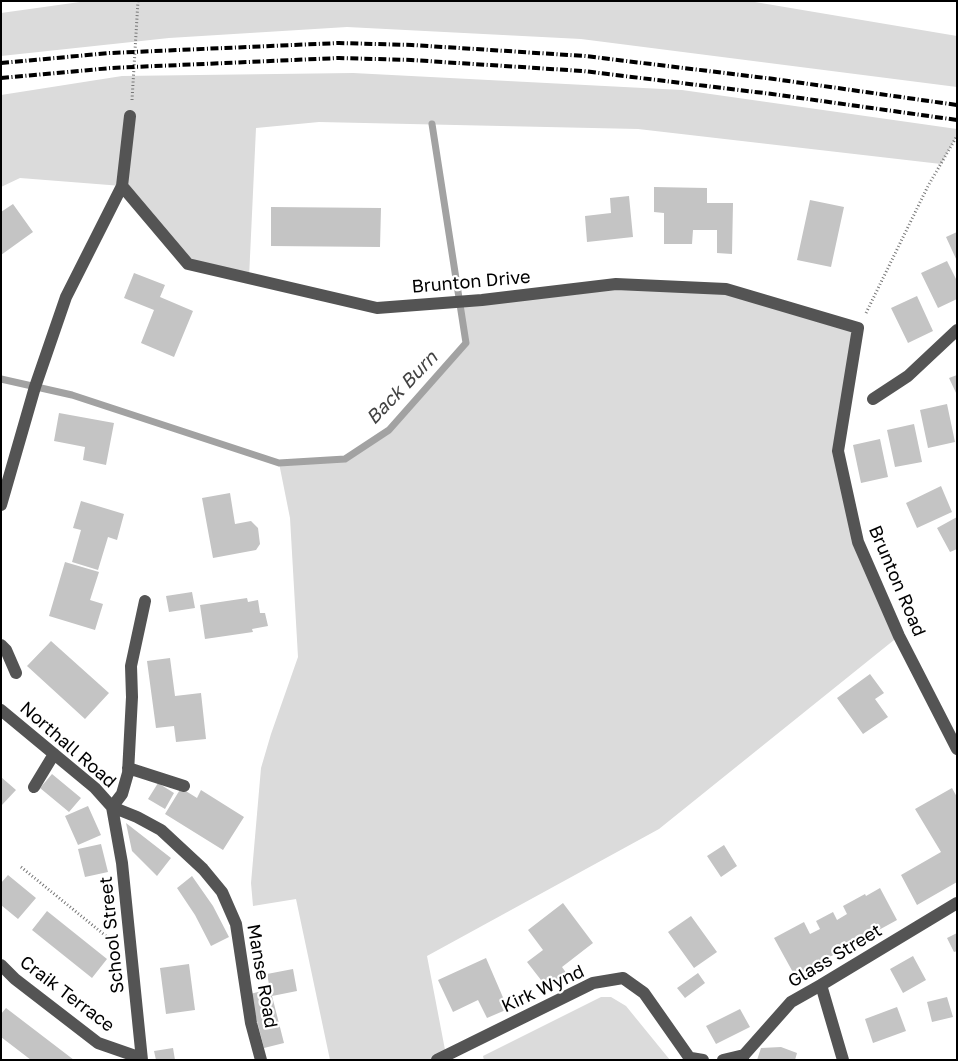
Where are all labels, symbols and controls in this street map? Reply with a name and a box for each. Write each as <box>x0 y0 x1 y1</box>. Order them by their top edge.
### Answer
street label: Brunton Drive <box>411 266 531 298</box>
water label: Back Burn <box>362 347 442 429</box>
street label: Brunton Road <box>864 522 930 640</box>
street label: Northall Road <box>15 697 121 793</box>
street label: School Street <box>95 875 129 995</box>
street label: Glass Street <box>784 920 886 992</box>
street label: Manse Road <box>242 922 282 1030</box>
street label: Craik Terrace <box>15 951 119 1037</box>
street label: Kirk Wynd <box>498 961 588 1017</box>

